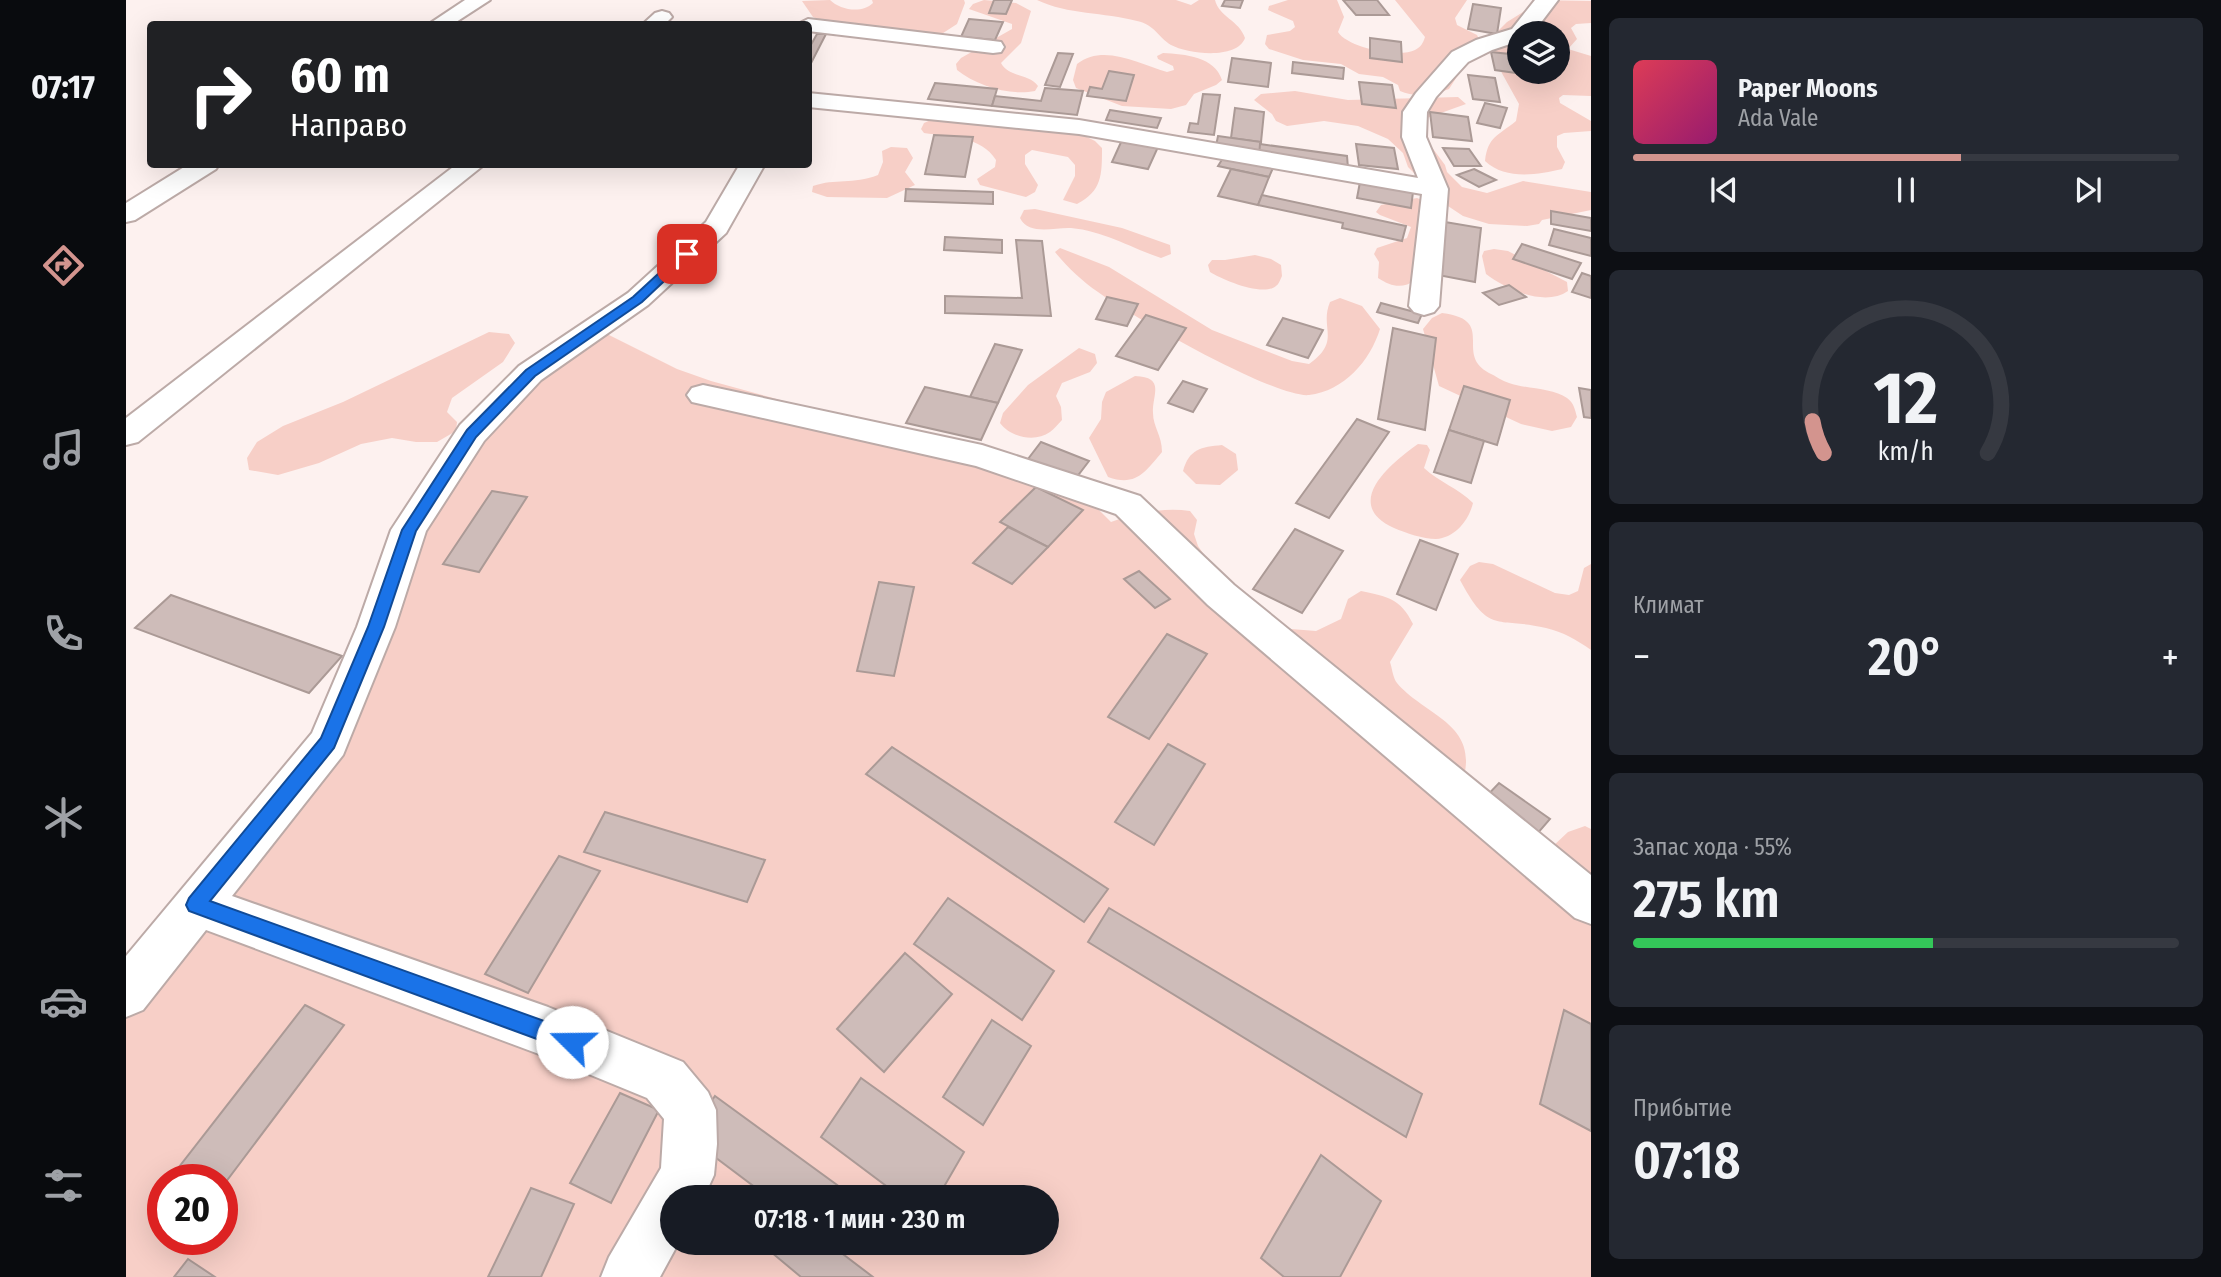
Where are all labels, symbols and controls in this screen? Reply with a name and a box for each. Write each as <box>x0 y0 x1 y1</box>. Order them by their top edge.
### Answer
map controls <box>1507 21 1570 84</box>
button: layers <box>1507 21 1570 84</box>
text: 60 m <box>290 46 390 105</box>
icon: right <box>175 49 266 140</box>
text: 07:17 <box>31 68 95 106</box>
text: Paper Moons <box>1738 73 1878 104</box>
text: Ada Vale <box>1738 104 1818 132</box>
text: Направо <box>290 106 407 144</box>
icon: previous <box>1705 171 1743 209</box>
icon: pause <box>1887 171 1925 209</box>
icon: next <box>2069 171 2107 209</box>
pin <box>657 224 717 284</box>
icon: arrive <box>668 235 706 273</box>
icon: directions <box>39 241 88 290</box>
text: 12 <box>1874 355 1938 442</box>
icon: music <box>39 425 88 474</box>
text: km/h <box>1878 436 1934 466</box>
text: Климат <box>1633 591 1704 619</box>
icon: phone <box>39 609 88 658</box>
text: 20° <box>1868 626 1944 689</box>
text: − <box>1633 634 1650 680</box>
text: + <box>2162 634 2179 680</box>
icon: climate <box>39 793 88 842</box>
text: Запас хода · 55% <box>1633 833 1792 861</box>
text: 275 km <box>1633 868 1780 931</box>
icon: car <box>39 977 88 1026</box>
position arrow <box>535 1005 609 1079</box>
text: Прибытие <box>1633 1094 1732 1122</box>
text: 07:18 <box>1633 1129 1741 1192</box>
icon: filters <box>39 1161 88 1210</box>
speed limit sign: 20 <box>147 1164 238 1255</box>
text: 07:18 · 1 мин · 230 m <box>754 1204 965 1235</box>

